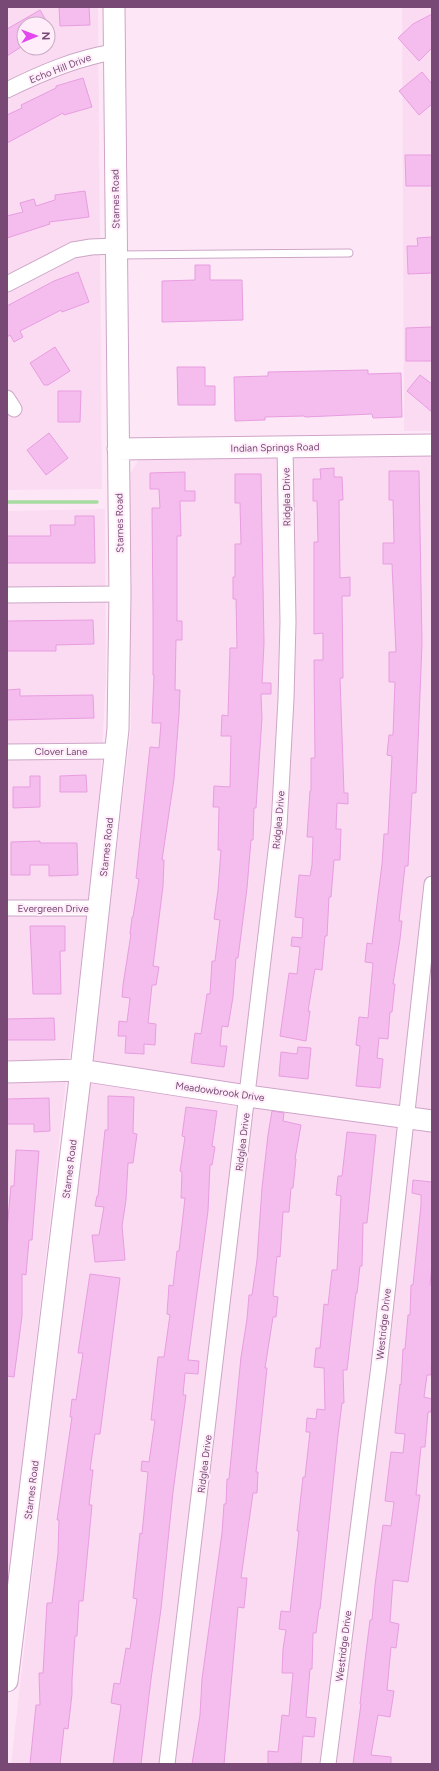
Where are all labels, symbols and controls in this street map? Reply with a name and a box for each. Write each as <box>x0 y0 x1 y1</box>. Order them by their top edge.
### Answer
north arrow <box>16 16 56 56</box>
text: N <box>39 31 52 40</box>
street label: Echo Hill Drive <box>28 51 93 86</box>
street label: Starnes Road <box>108 169 123 229</box>
street label: Indian Springs Road <box>230 440 320 455</box>
street label: Ridglea Drive <box>279 467 294 526</box>
street label: Starnes Road <box>112 493 127 553</box>
street label: Clover Lane <box>35 745 88 758</box>
street label: Ridglea Drive <box>269 790 288 850</box>
street label: Starnes Road <box>97 817 116 877</box>
street label: Evergreen Drive <box>17 902 89 915</box>
street label: Meadowbrook Drive <box>175 1079 266 1104</box>
street label: Ridglea Drive <box>232 1112 253 1172</box>
street label: Starnes Road <box>59 1139 80 1199</box>
street label: Westridge Drive <box>373 1287 394 1360</box>
street label: Ridglea Drive <box>194 1434 215 1494</box>
street label: Starnes Road <box>21 1460 42 1520</box>
street label: Westridge Drive <box>333 1609 354 1682</box>

